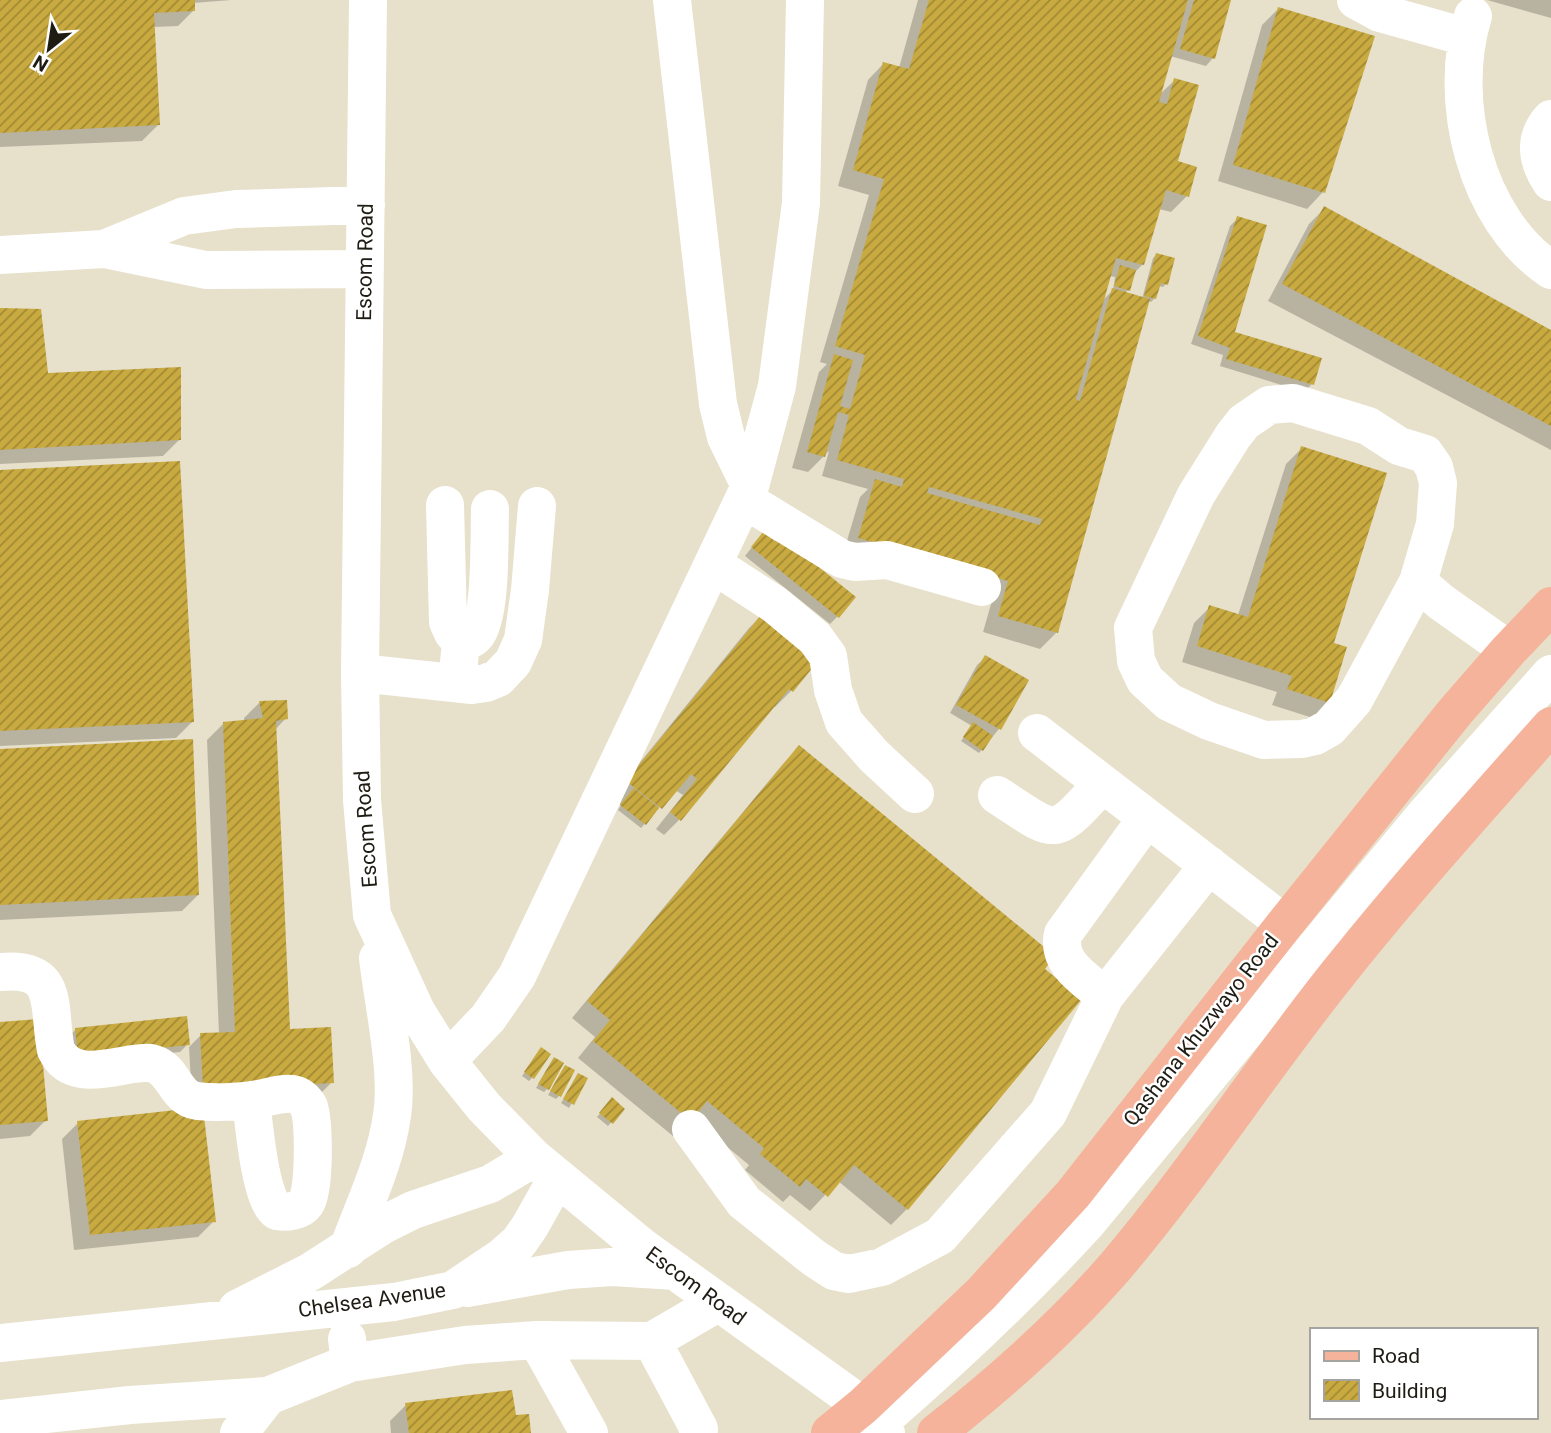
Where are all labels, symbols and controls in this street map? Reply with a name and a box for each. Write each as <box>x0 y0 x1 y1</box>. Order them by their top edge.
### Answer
north arrow <box>14 14 84 84</box>
text: N <box>29 50 52 77</box>
street label: Escom Road <box>352 203 378 321</box>
street label: Escom Road <box>350 770 382 888</box>
street label: Qashana Khuzwayo Road <box>1119 929 1283 1131</box>
street label: Escom Road <box>641 1242 751 1330</box>
street label: Chelsea Avenue <box>297 1278 447 1322</box>
legend <box>1310 1328 1537 1419</box>
text: Road <box>1372 1344 1420 1368</box>
text: Building <box>1372 1379 1447 1403</box>

